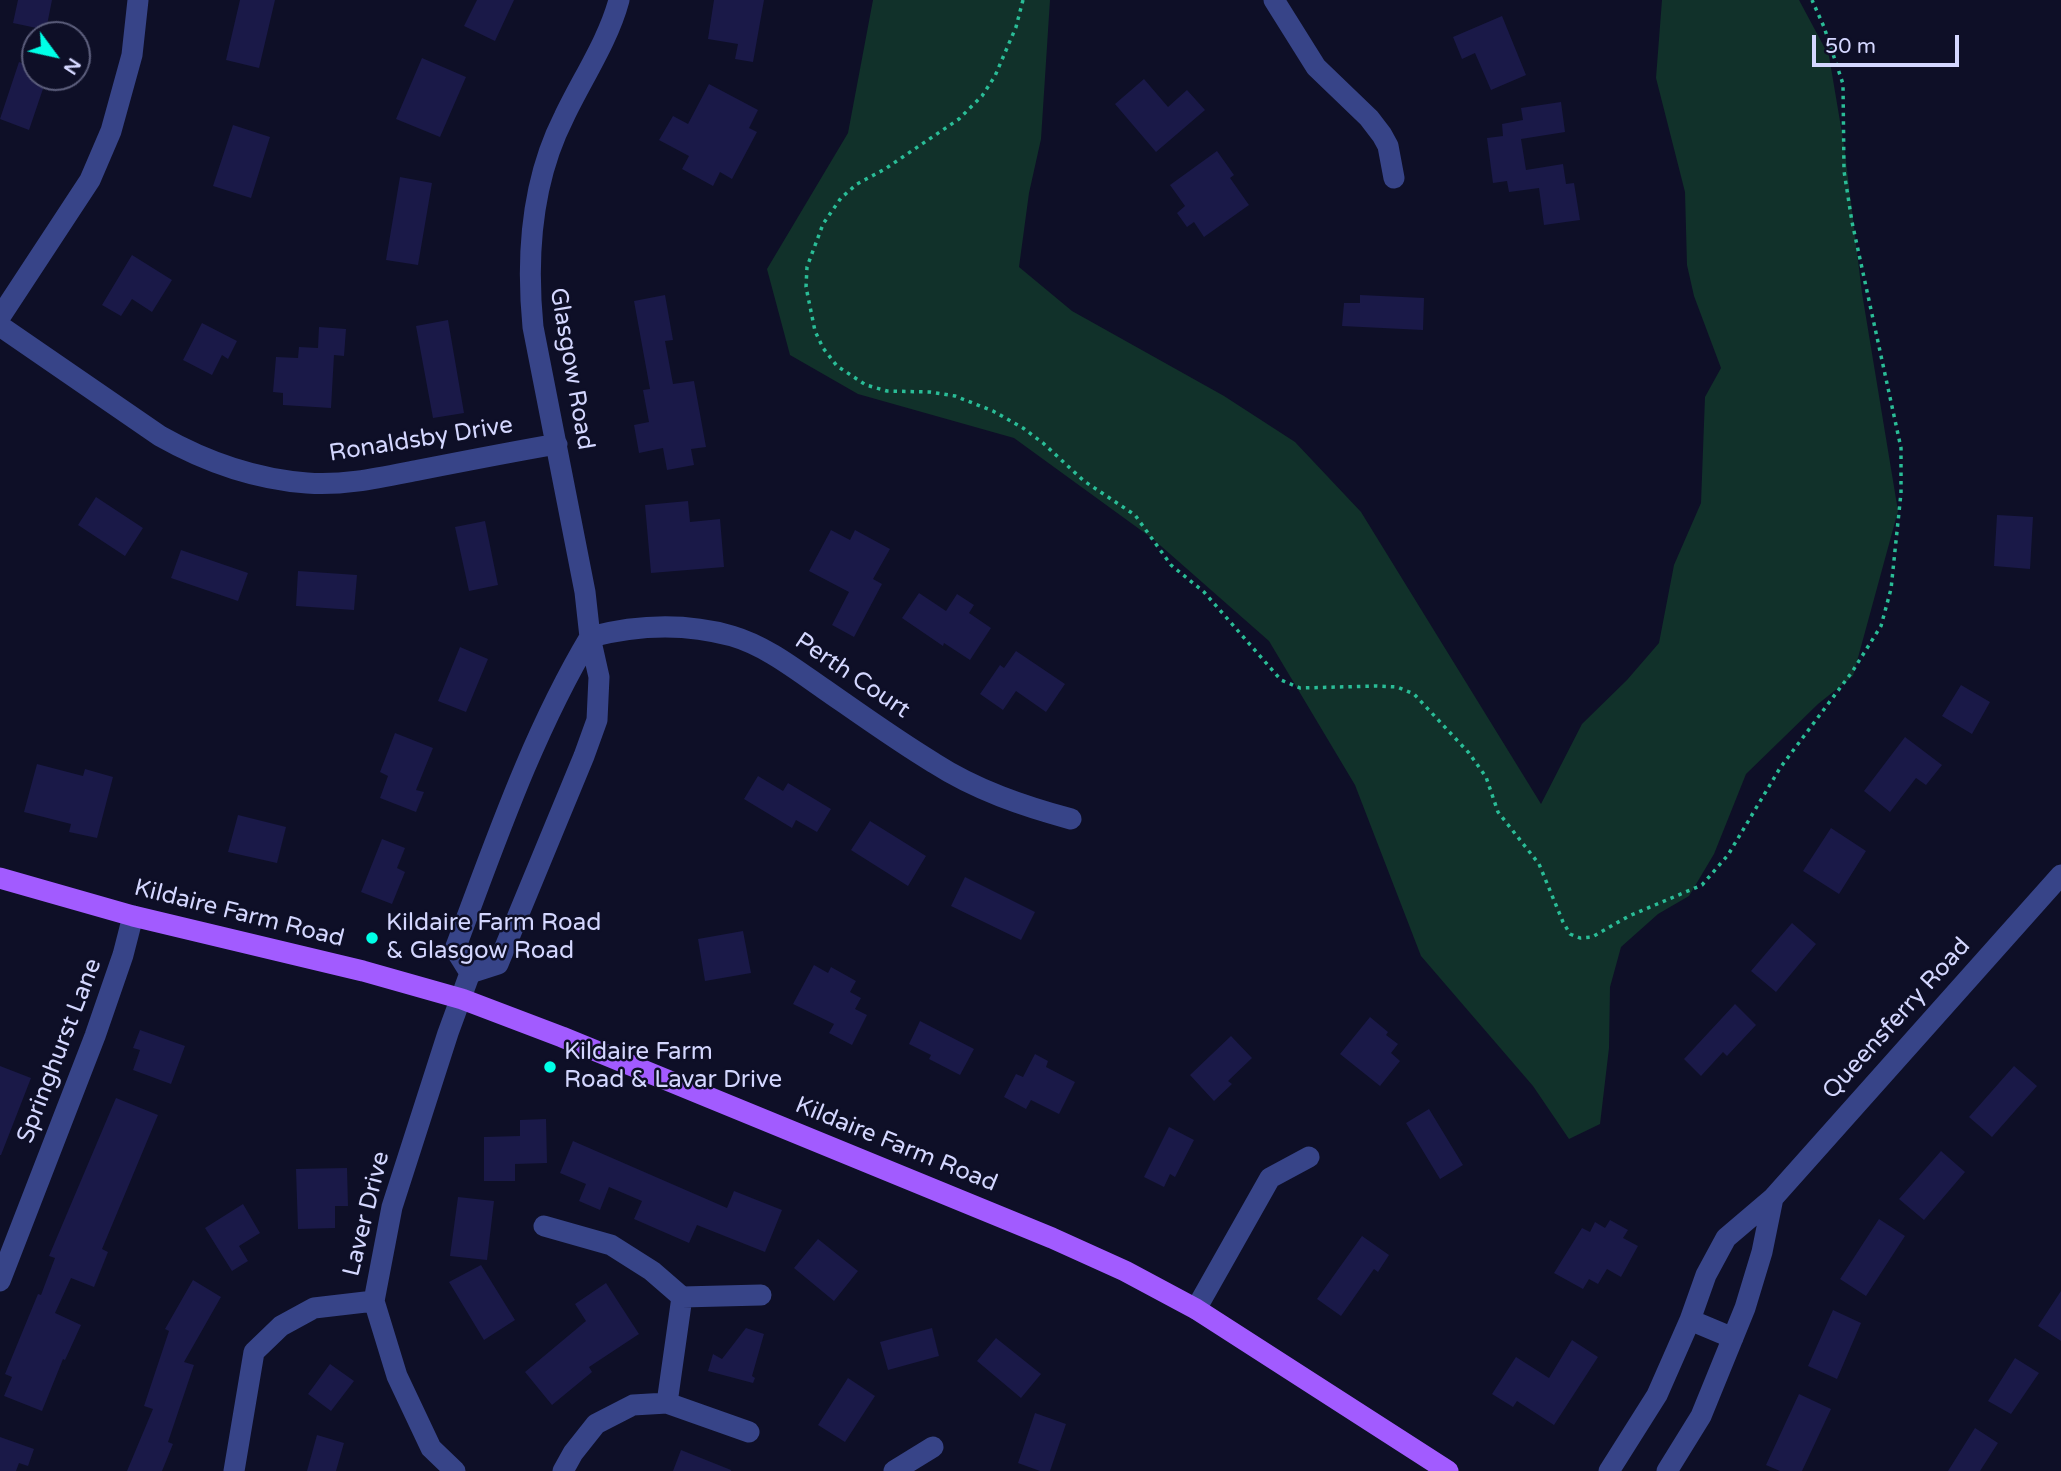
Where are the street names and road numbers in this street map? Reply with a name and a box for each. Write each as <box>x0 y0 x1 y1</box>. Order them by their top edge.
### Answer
street label: Glasgow Road <box>543 286 599 452</box>
street label: Ronaldsby Drive <box>327 411 515 469</box>
street label: Perth Court <box>789 627 915 725</box>
street label: Kildaire Farm Road <box>131 874 347 954</box>
street label: Queensferry Road <box>1817 932 1977 1106</box>
street label: Springhurst Lane <box>12 955 108 1147</box>
street label: Kildaire Farm Road <box>791 1091 1001 1199</box>
street label: Laver Drive <box>338 1149 396 1279</box>

